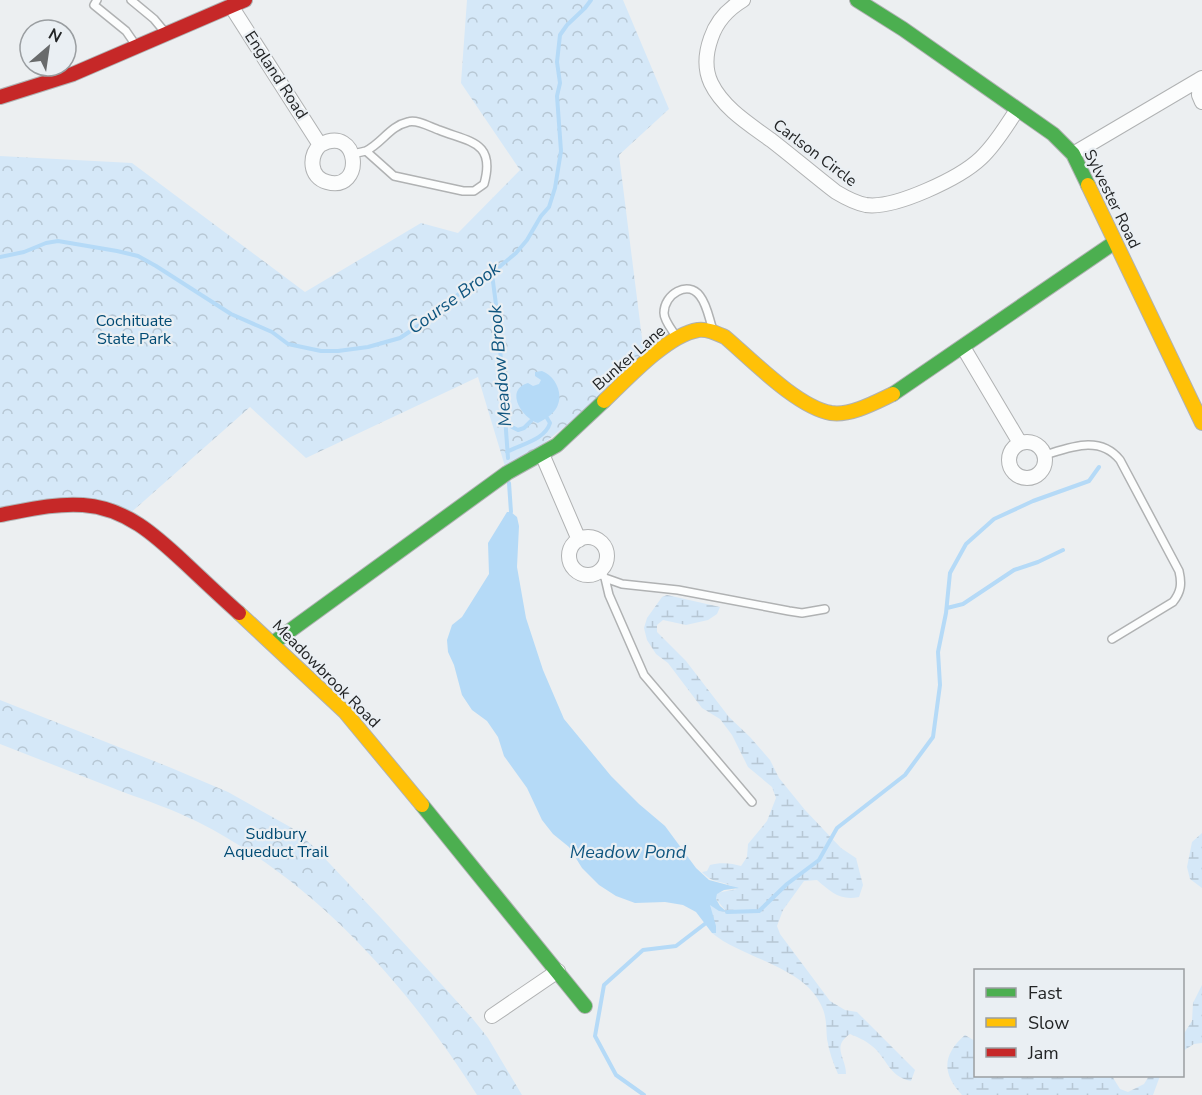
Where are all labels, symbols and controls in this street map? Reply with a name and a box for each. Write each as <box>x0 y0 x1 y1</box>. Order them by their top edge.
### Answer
north arrow <box>18 18 78 78</box>
text: N <box>44 23 65 48</box>
street label: England Road <box>239 27 313 123</box>
street label: Carlson Circle <box>769 114 861 192</box>
street label: Sylvester Road <box>1078 146 1146 252</box>
water label: Course Brook <box>403 256 506 340</box>
water label: Meadow Brook <box>483 303 517 428</box>
park label: Cochituate State Park <box>96 310 172 350</box>
street label: Bunker Lane <box>588 320 670 396</box>
street label: Meadowbrook Road <box>267 615 385 733</box>
park label: Sudbury Aqueduct Trail <box>224 823 329 863</box>
water label: Meadow Pond <box>570 840 687 864</box>
legend <box>974 969 1184 1077</box>
text: Fast <box>1028 981 1063 1005</box>
text: Slow <box>1028 1011 1069 1035</box>
text: Jam <box>1027 1041 1059 1065</box>

